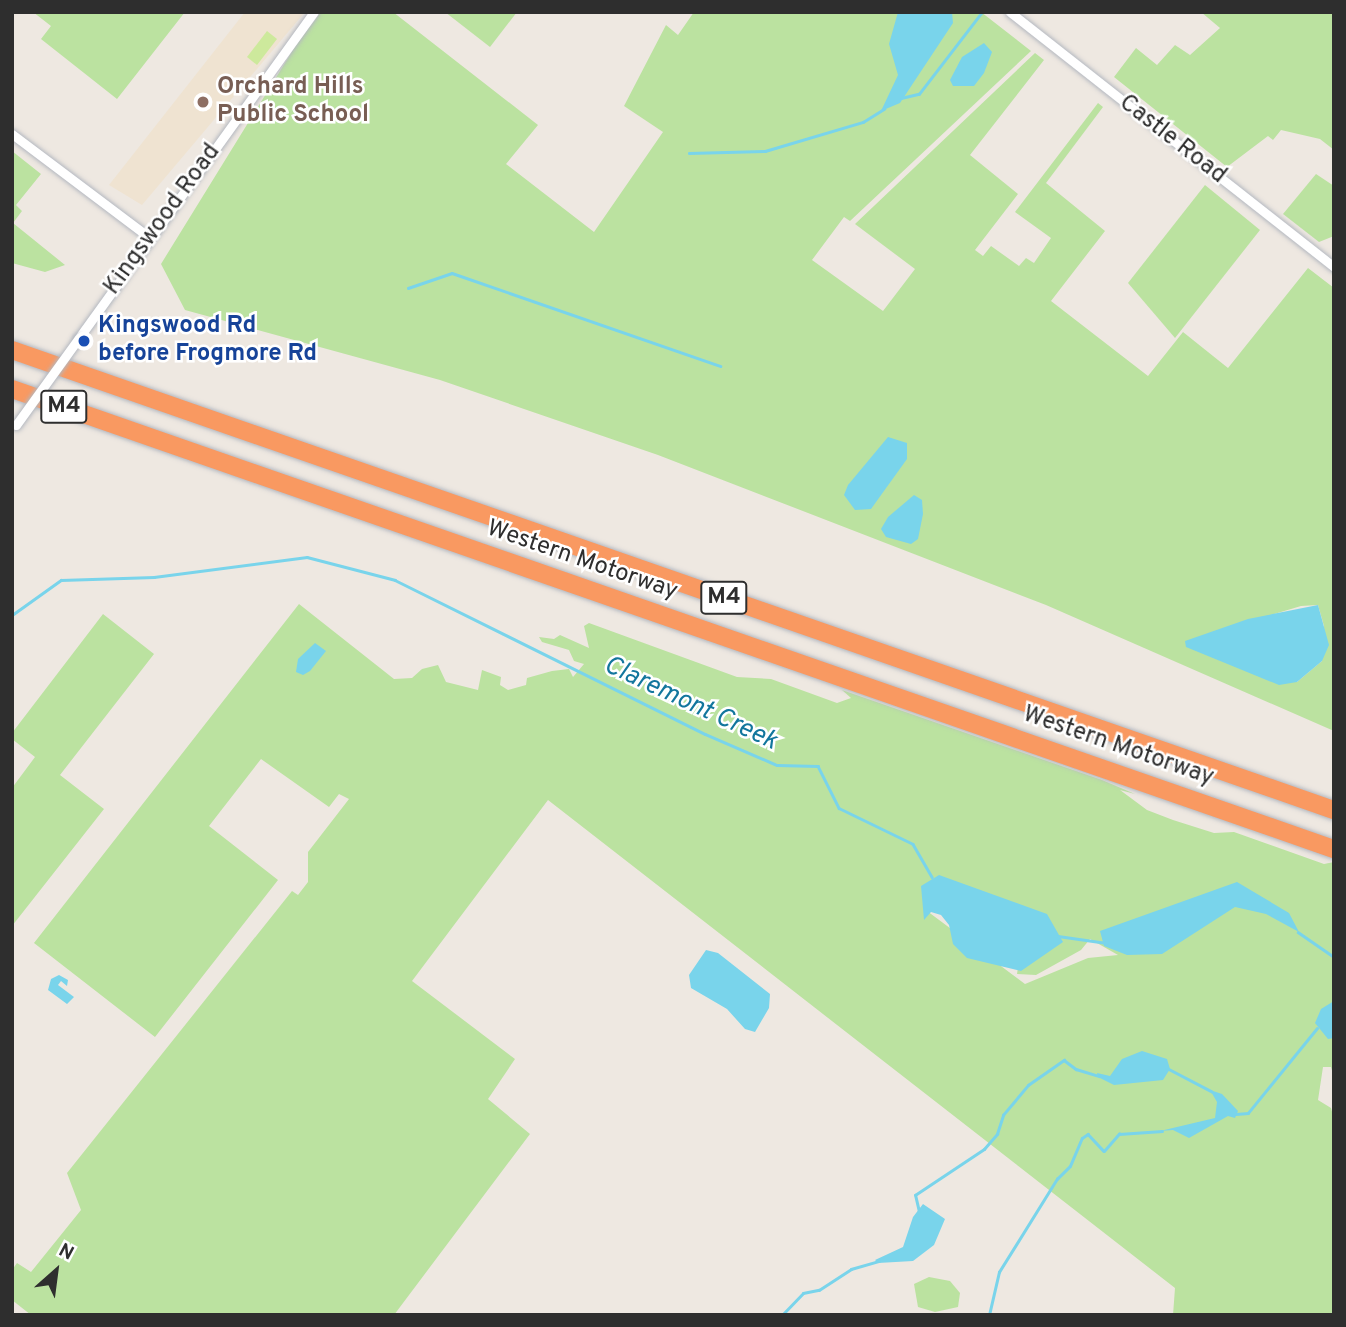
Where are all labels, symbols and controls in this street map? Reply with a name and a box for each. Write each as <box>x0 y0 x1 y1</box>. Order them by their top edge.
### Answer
place label: Orchard Hills Public School <box>217 74 369 130</box>
street label: Castle Road <box>1113 89 1231 191</box>
marker: Orchard Hills Public School <box>195 94 211 110</box>
street label: Kingswood Road <box>99 139 227 301</box>
place label: Kingswood Rd before Frogmore Rd <box>98 313 317 369</box>
marker: Kingswood Rd before Frogmore Rd <box>76 333 92 349</box>
road number: M4 <box>40 388 88 426</box>
street label: Western Motorway <box>483 515 681 607</box>
road number: M4 <box>700 578 748 618</box>
water label: Claremont Creek <box>598 650 782 758</box>
street label: Western Motorway <box>1019 701 1217 793</box>
north arrow <box>21 1236 91 1306</box>
text: N <box>54 1239 78 1266</box>

